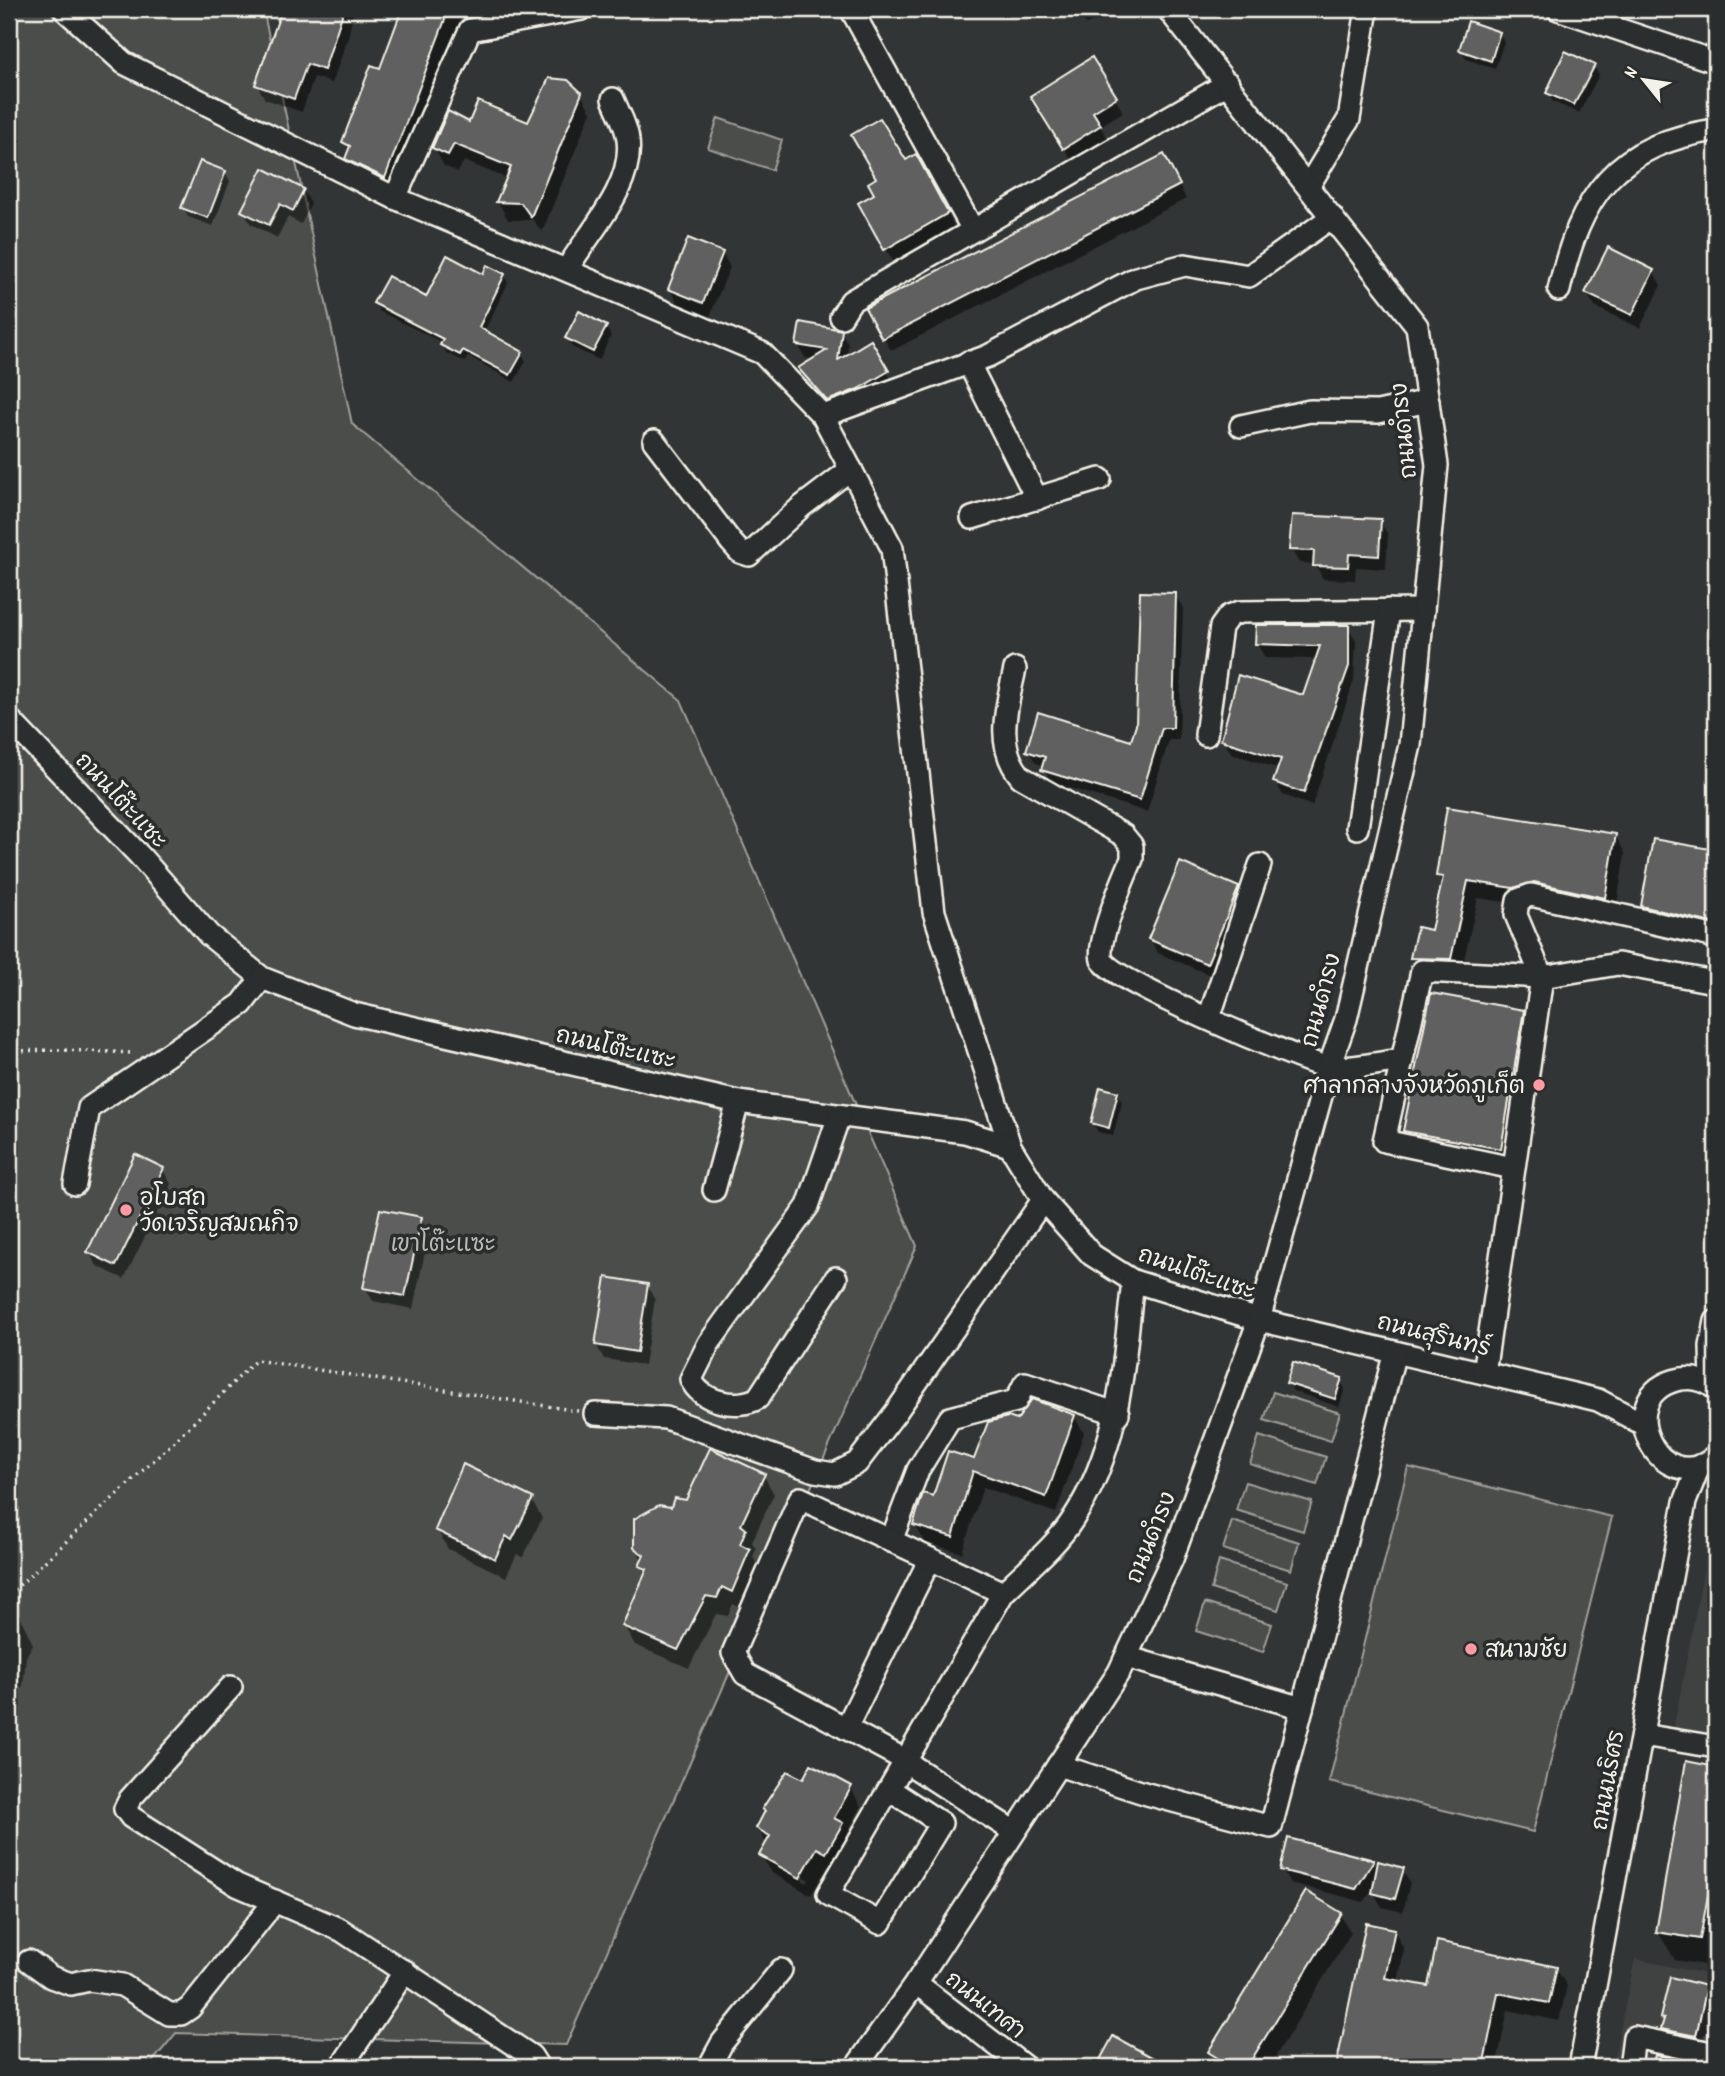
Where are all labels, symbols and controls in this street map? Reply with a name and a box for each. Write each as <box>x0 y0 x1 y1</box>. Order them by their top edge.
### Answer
north arrow <box>1610 46 1680 116</box>
text: N <box>1618 62 1646 84</box>
street label: ถนนดำรง <box>1382 381 1428 481</box>
street label: ถนนโต๊ะแซะ <box>66 745 175 858</box>
street label: ถนนดำรง <box>1292 949 1352 1052</box>
street label: ถนนโต๊ะแซะ <box>552 1018 679 1080</box>
place label: ศาลากลางจังหวัดภูเก็ต <box>1303 1070 1525 1105</box>
marker: ศาลากลางจังหวัดภูเก็ต <box>1531 1077 1547 1093</box>
place label: อุโบสถ วัดเจริญสมณกิจ <box>140 1181 299 1243</box>
marker: อุโบสถ วัดเจริญสมณกิจ <box>118 1202 134 1218</box>
park label: เขาโต๊ะแซะ <box>391 1227 495 1263</box>
street label: ถนนโต๊ะแซะ <box>1133 1237 1260 1311</box>
street label: ถนนสุรินทร์ <box>1373 1304 1494 1367</box>
street label: ถนนดำรง <box>1117 1486 1187 1589</box>
place label: สนามชัย <box>1485 1636 1568 1669</box>
marker: สนามชัย <box>1463 1641 1479 1657</box>
street label: ถนนนริศร <box>1584 1728 1636 1833</box>
street label: ถนนเทศา <box>937 1965 1031 2049</box>

